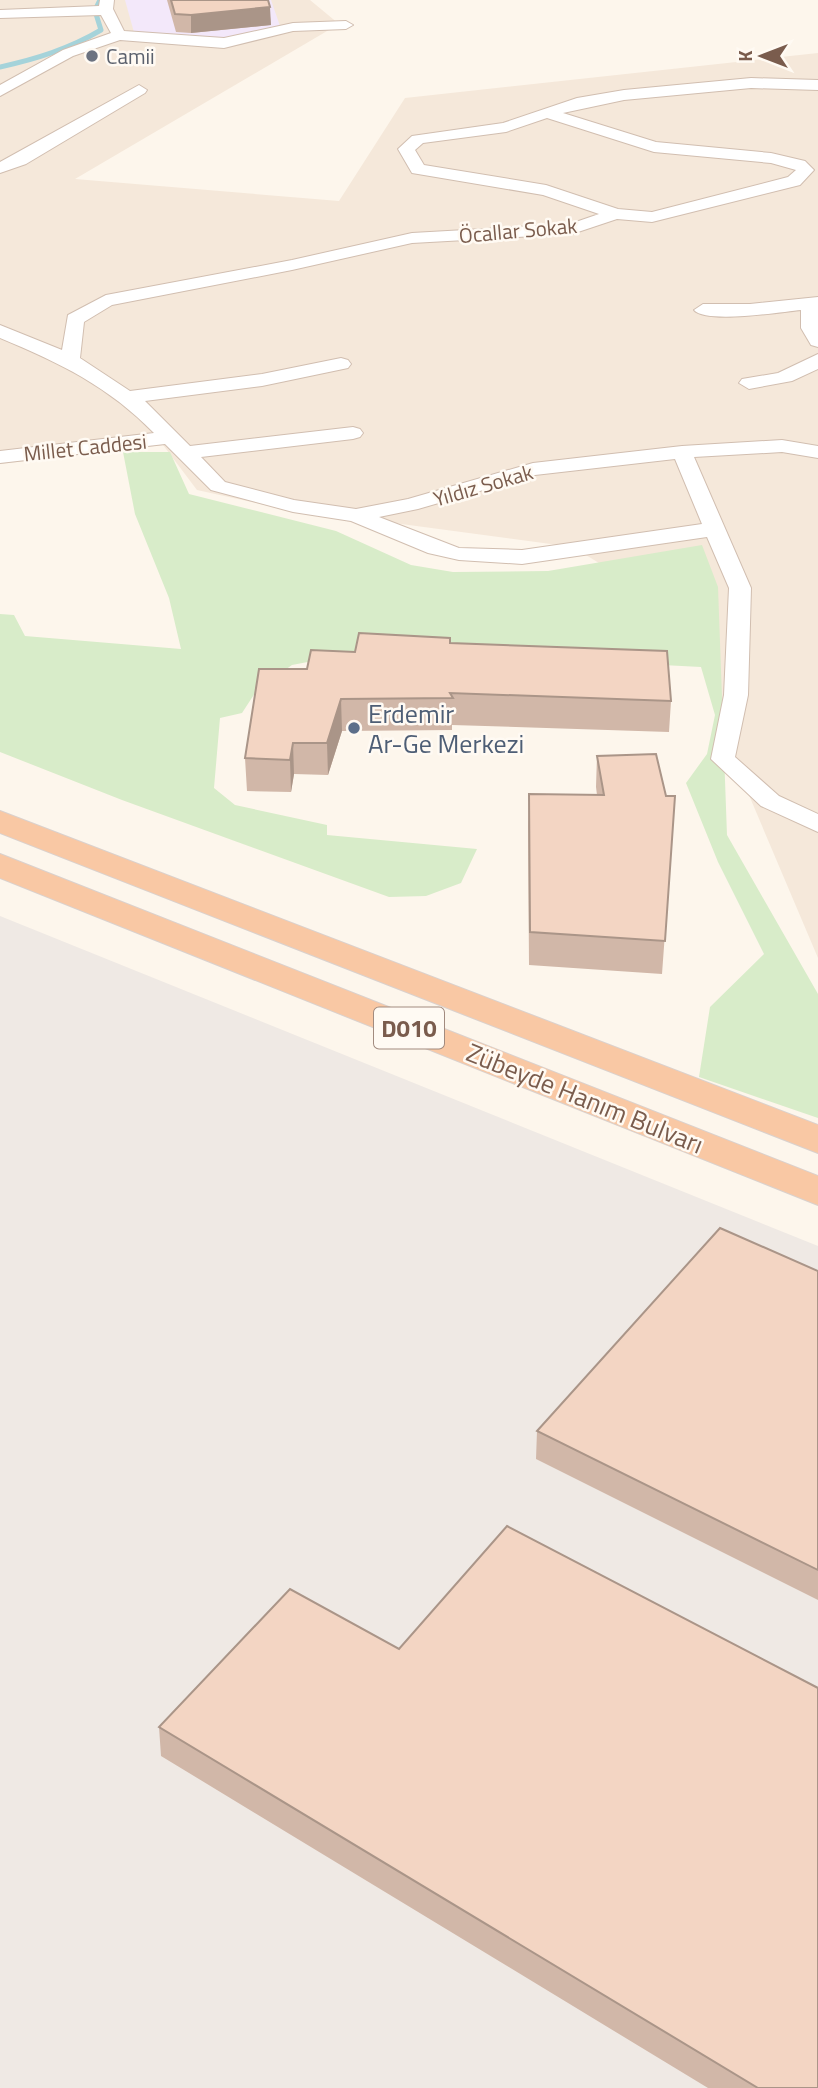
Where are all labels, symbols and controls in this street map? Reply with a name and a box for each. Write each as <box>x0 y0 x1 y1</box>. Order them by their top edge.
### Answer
north arrow <box>727 21 797 91</box>
place label: Camii <box>106 40 155 72</box>
marker: Camii <box>84 48 100 64</box>
text: K <box>730 50 759 62</box>
street label: Öcallar Sokak <box>457 209 579 251</box>
street label: Millet Caddesi <box>22 425 148 469</box>
street label: Yıldız Sokak <box>429 456 537 514</box>
place label: Erdemir Ar-Ge Merkezi <box>368 694 524 763</box>
marker: Erdemir Ar-Ge Merkezi <box>346 720 362 736</box>
road number: D010 <box>374 1008 444 1048</box>
street label: Zübeyde Hanım Bulvarı <box>461 1033 709 1163</box>

